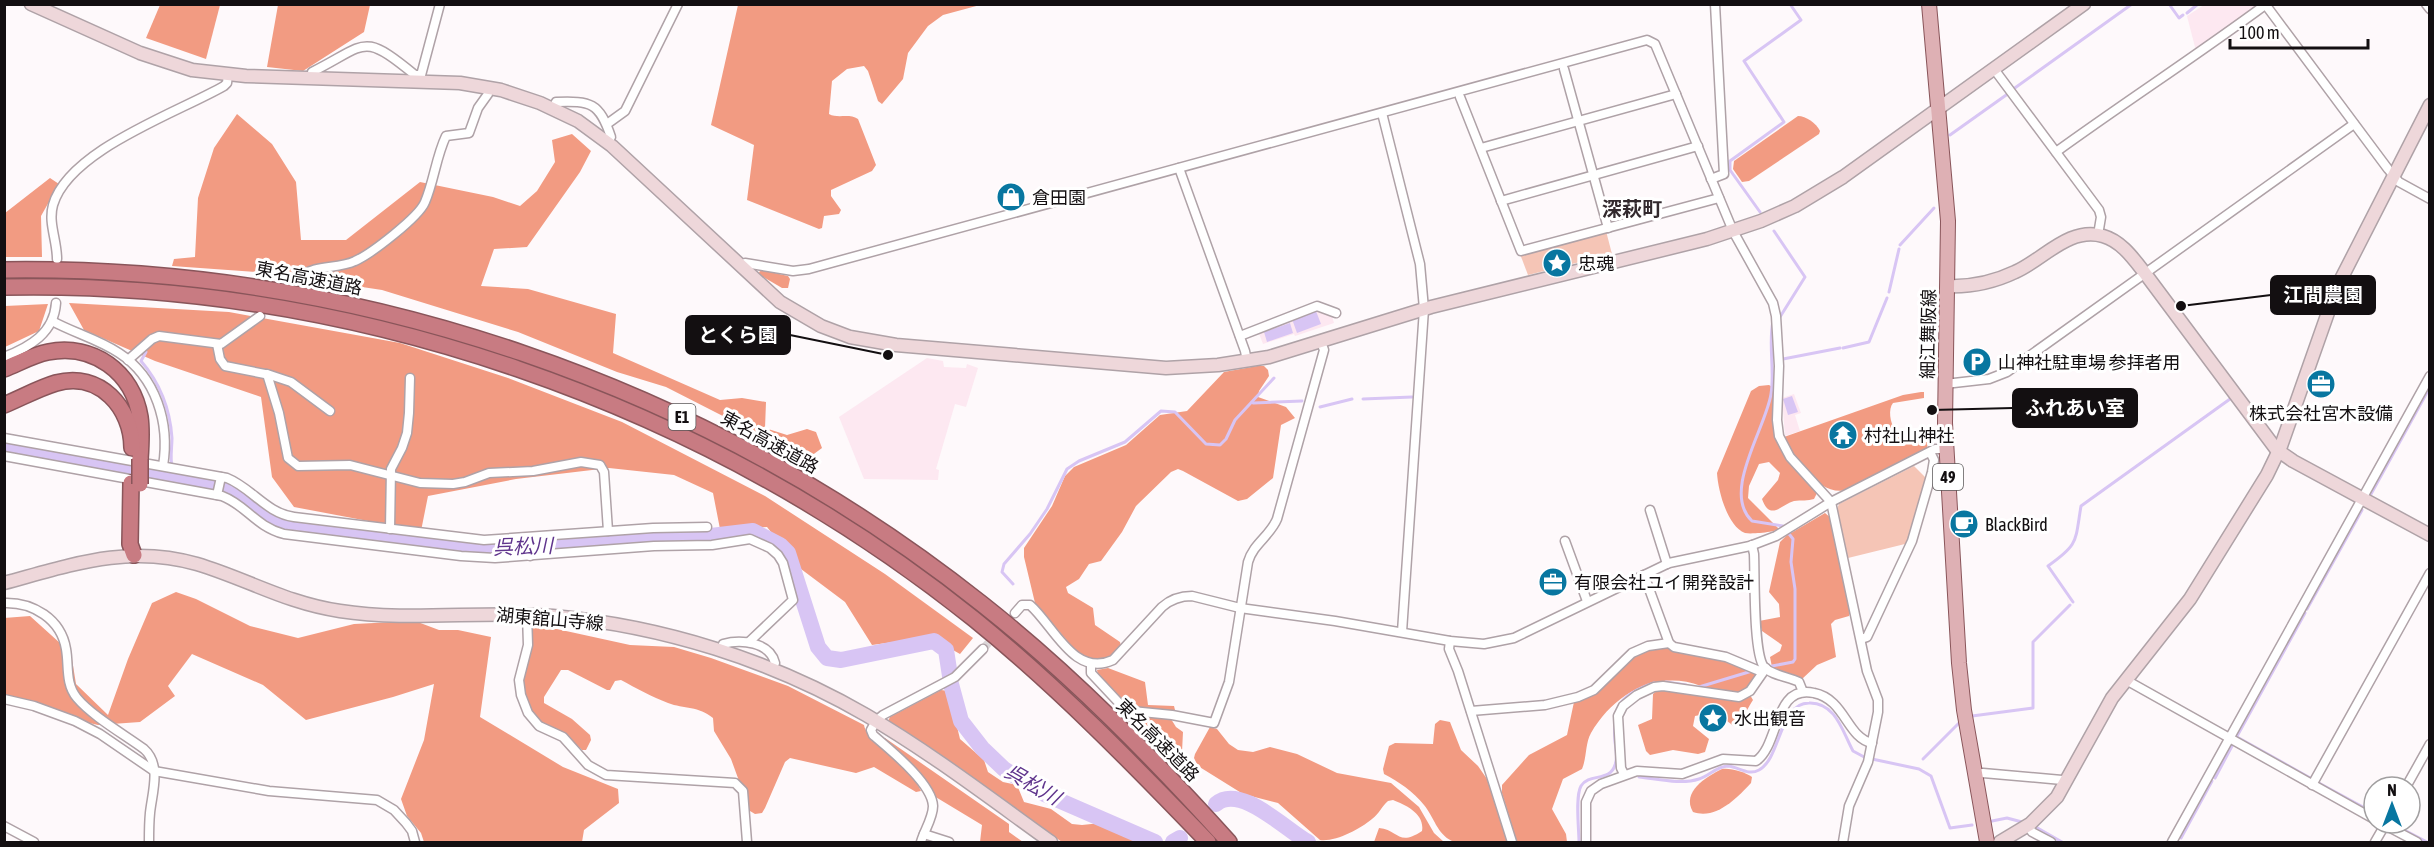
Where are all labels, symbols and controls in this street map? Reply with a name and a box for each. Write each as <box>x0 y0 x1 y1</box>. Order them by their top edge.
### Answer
scale bar <box>2230 12 2368 50</box>
text: 100 m <box>2239 22 2280 43</box>
shop icon: 倉田園 <box>995 181 1027 213</box>
place label: 倉田園 <box>1032 187 1086 208</box>
district label: 深萩町 <box>1602 197 1662 220</box>
place icon: 忠魂 <box>1541 247 1573 279</box>
place label: 忠魂 <box>1578 253 1614 274</box>
street label: 東名高速道路 <box>254 257 364 299</box>
callout: 江間農園 <box>2271 276 2375 314</box>
text: 江間農園 <box>2283 283 2363 306</box>
street label: 細江舞阪線 <box>1917 289 1939 379</box>
callout: とくら園 <box>686 316 790 354</box>
text: とくら園 <box>698 323 778 346</box>
parking icon: 山神社駐車場 参拝者用 <box>1961 346 1993 378</box>
place label: 山神社駐車場 参拝者用 <box>1998 352 2180 373</box>
office icon: 株式会社宮木設備 <box>2305 368 2337 400</box>
callout: ふれあい室 <box>2013 389 2137 427</box>
text: ふれあい室 <box>2025 396 2125 419</box>
place label: 株式会社宮木設備 <box>2249 403 2393 424</box>
road number: E1 <box>668 404 696 430</box>
street label: 東名高速道路 <box>718 407 822 477</box>
temple icon: 村社山神社 <box>1827 419 1859 451</box>
place label: 村社山神社 <box>1864 425 1954 446</box>
road number: 49 <box>1933 464 1963 490</box>
cafe icon: BlackBird <box>1948 508 1980 540</box>
place label: BlackBird <box>1985 514 2048 535</box>
water label: 呉松川 <box>493 533 555 559</box>
office icon: 有限会社ユイ開発設計 <box>1537 566 1569 598</box>
place label: 有限会社ユイ開発設計 <box>1574 572 1754 593</box>
street label: 湖東舘山寺線 <box>495 604 605 634</box>
street label: 東名高速道路 <box>1112 694 1204 786</box>
place icon: 水出観音 <box>1697 702 1729 734</box>
place label: 水出観音 <box>1734 708 1806 729</box>
water label: 呉松川 <box>1001 759 1066 810</box>
north arrow <box>2362 775 2422 835</box>
text: N <box>2387 781 2397 799</box>

